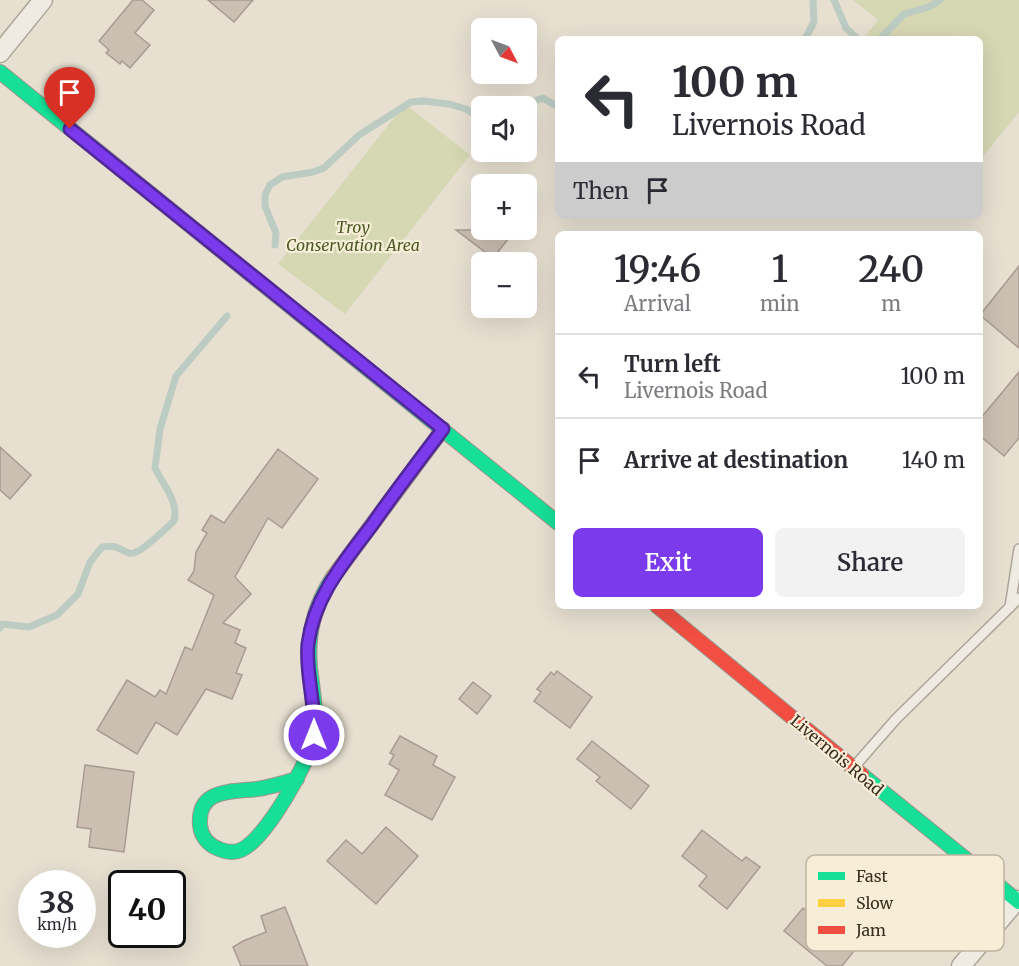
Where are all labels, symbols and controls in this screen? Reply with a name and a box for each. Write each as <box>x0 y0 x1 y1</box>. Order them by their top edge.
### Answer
north arrow <box>471 18 537 84</box>
map controls <box>471 18 537 318</box>
text: 100 m <box>672 56 798 108</box>
icon: left <box>573 60 651 138</box>
pin <box>44 67 95 129</box>
icon: arrive <box>53 76 86 109</box>
button: sound <box>471 96 537 162</box>
text: Livernois Road <box>672 108 866 142</box>
button: + <box>471 174 537 240</box>
icon: arrive <box>641 174 674 207</box>
text: Then <box>573 177 629 205</box>
park label: Troy Conservation Area <box>286 217 420 255</box>
text: 19:46 <box>614 247 701 292</box>
text: 1 <box>772 247 788 292</box>
text: 240 <box>858 247 924 292</box>
button: − <box>471 252 537 318</box>
text: Arrival <box>624 291 691 316</box>
text: min <box>760 291 800 316</box>
text: m <box>881 291 901 316</box>
text: Turn left <box>624 350 721 378</box>
icon: left <box>573 360 606 393</box>
text: 100 m <box>900 362 965 390</box>
text: Livernois Road <box>624 378 767 403</box>
icon: arrive <box>573 444 606 477</box>
text: Arrive at destination <box>624 446 848 474</box>
text: 140 m <box>902 446 965 474</box>
button: Exit <box>573 528 763 597</box>
button: Share <box>775 528 965 597</box>
position arrow <box>282 703 346 767</box>
street label: Livernois Road <box>787 710 888 800</box>
legend <box>806 855 1004 951</box>
text: Fast <box>856 866 889 886</box>
speed limit sign: 40 <box>108 870 186 948</box>
text: 38 <box>39 883 75 921</box>
text: Slow <box>856 893 894 913</box>
text: km/h <box>37 915 77 934</box>
text: Jam <box>855 920 886 940</box>

